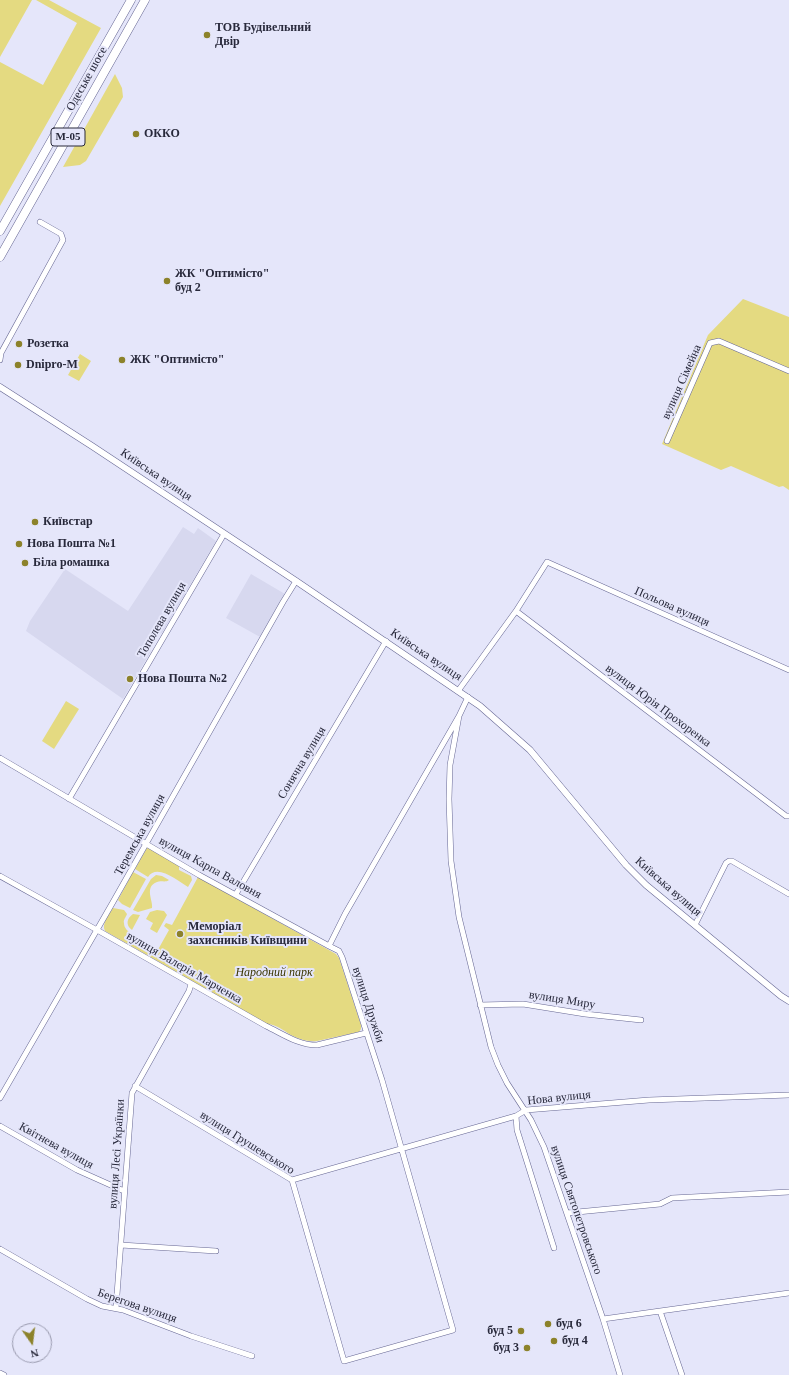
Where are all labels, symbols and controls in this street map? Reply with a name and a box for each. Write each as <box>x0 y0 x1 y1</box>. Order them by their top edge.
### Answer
place label: ТОВ Будівельний Двір <box>215 21 311 49</box>
marker: ТОВ Будівельний Двір <box>202 30 212 40</box>
street label: Одеське шосе <box>63 44 111 114</box>
place label: ОККО <box>144 127 180 141</box>
road number: М-05 <box>51 128 85 146</box>
marker: ОККО <box>131 129 141 139</box>
place label: ЖК "Оптимісто" буд 2 <box>175 267 270 295</box>
marker: ЖК "Оптимісто" буд 2 <box>162 276 172 286</box>
place label: Розетка <box>27 337 69 351</box>
marker: Розетка <box>14 339 24 349</box>
street label: вулиця Сімейна <box>659 342 705 422</box>
place label: ЖК "Оптимісто" <box>130 353 225 367</box>
marker: ЖК "Оптимісто" <box>117 355 127 365</box>
place label: Dnipro-M <box>26 358 78 372</box>
marker: Dnipro-M <box>13 360 23 370</box>
street label: Київська вулиця <box>117 446 195 504</box>
place label: Київстар <box>43 515 93 529</box>
marker: Київстар <box>30 517 40 527</box>
place label: Нова Пошта №1 <box>27 537 116 551</box>
marker: Нова Пошта №1 <box>14 539 24 549</box>
place label: Біла ромашка <box>33 556 109 570</box>
marker: Біла ромашка <box>20 558 30 568</box>
street label: Тополева вулиця <box>135 580 189 660</box>
street label: Польова вулиця <box>632 584 712 630</box>
street label: Київська вулиця <box>387 626 465 684</box>
street label: вулиця Юрія Прохоренка <box>602 661 714 751</box>
place label: Нова Пошта №2 <box>138 672 227 686</box>
marker: Нова Пошта №2 <box>125 674 135 684</box>
street label: Сонячна вулиця <box>275 724 329 802</box>
street label: Теремська вулиця <box>112 792 168 878</box>
street label: вулиця Карпа Валовня <box>156 834 264 902</box>
street label: Київська вулиця <box>632 854 704 920</box>
place label: Меморіал захисників Київщини <box>188 920 307 948</box>
street label: вулиця Валерія Марченка <box>124 929 244 1007</box>
marker: Меморіал захисників Київщини <box>175 929 185 939</box>
street label: вулиця Дружби <box>349 965 387 1045</box>
park label: Народний парк <box>235 966 313 980</box>
street label: вулиця Миру <box>528 988 596 1012</box>
street label: Нова вулиця <box>527 1088 591 1108</box>
street label: вулиця Лесі Українки <box>106 1099 128 1209</box>
street label: вулиця Грушевського <box>197 1108 297 1178</box>
street label: Квітнева вулиця <box>16 1120 96 1172</box>
street label: вулиця Святопетровського <box>547 1144 605 1276</box>
street label: Берегова вулиця <box>95 1286 179 1326</box>
place label: буд 6 <box>556 1317 582 1331</box>
marker: буд 6 <box>543 1319 553 1329</box>
north arrow <box>12 1323 52 1363</box>
place label: буд 5 <box>487 1324 513 1338</box>
marker: буд 5 <box>516 1326 526 1336</box>
place label: буд 4 <box>562 1334 588 1348</box>
marker: буд 4 <box>549 1336 559 1346</box>
place label: буд 3 <box>493 1341 519 1355</box>
marker: буд 3 <box>522 1343 532 1353</box>
text: N <box>29 1347 40 1360</box>

